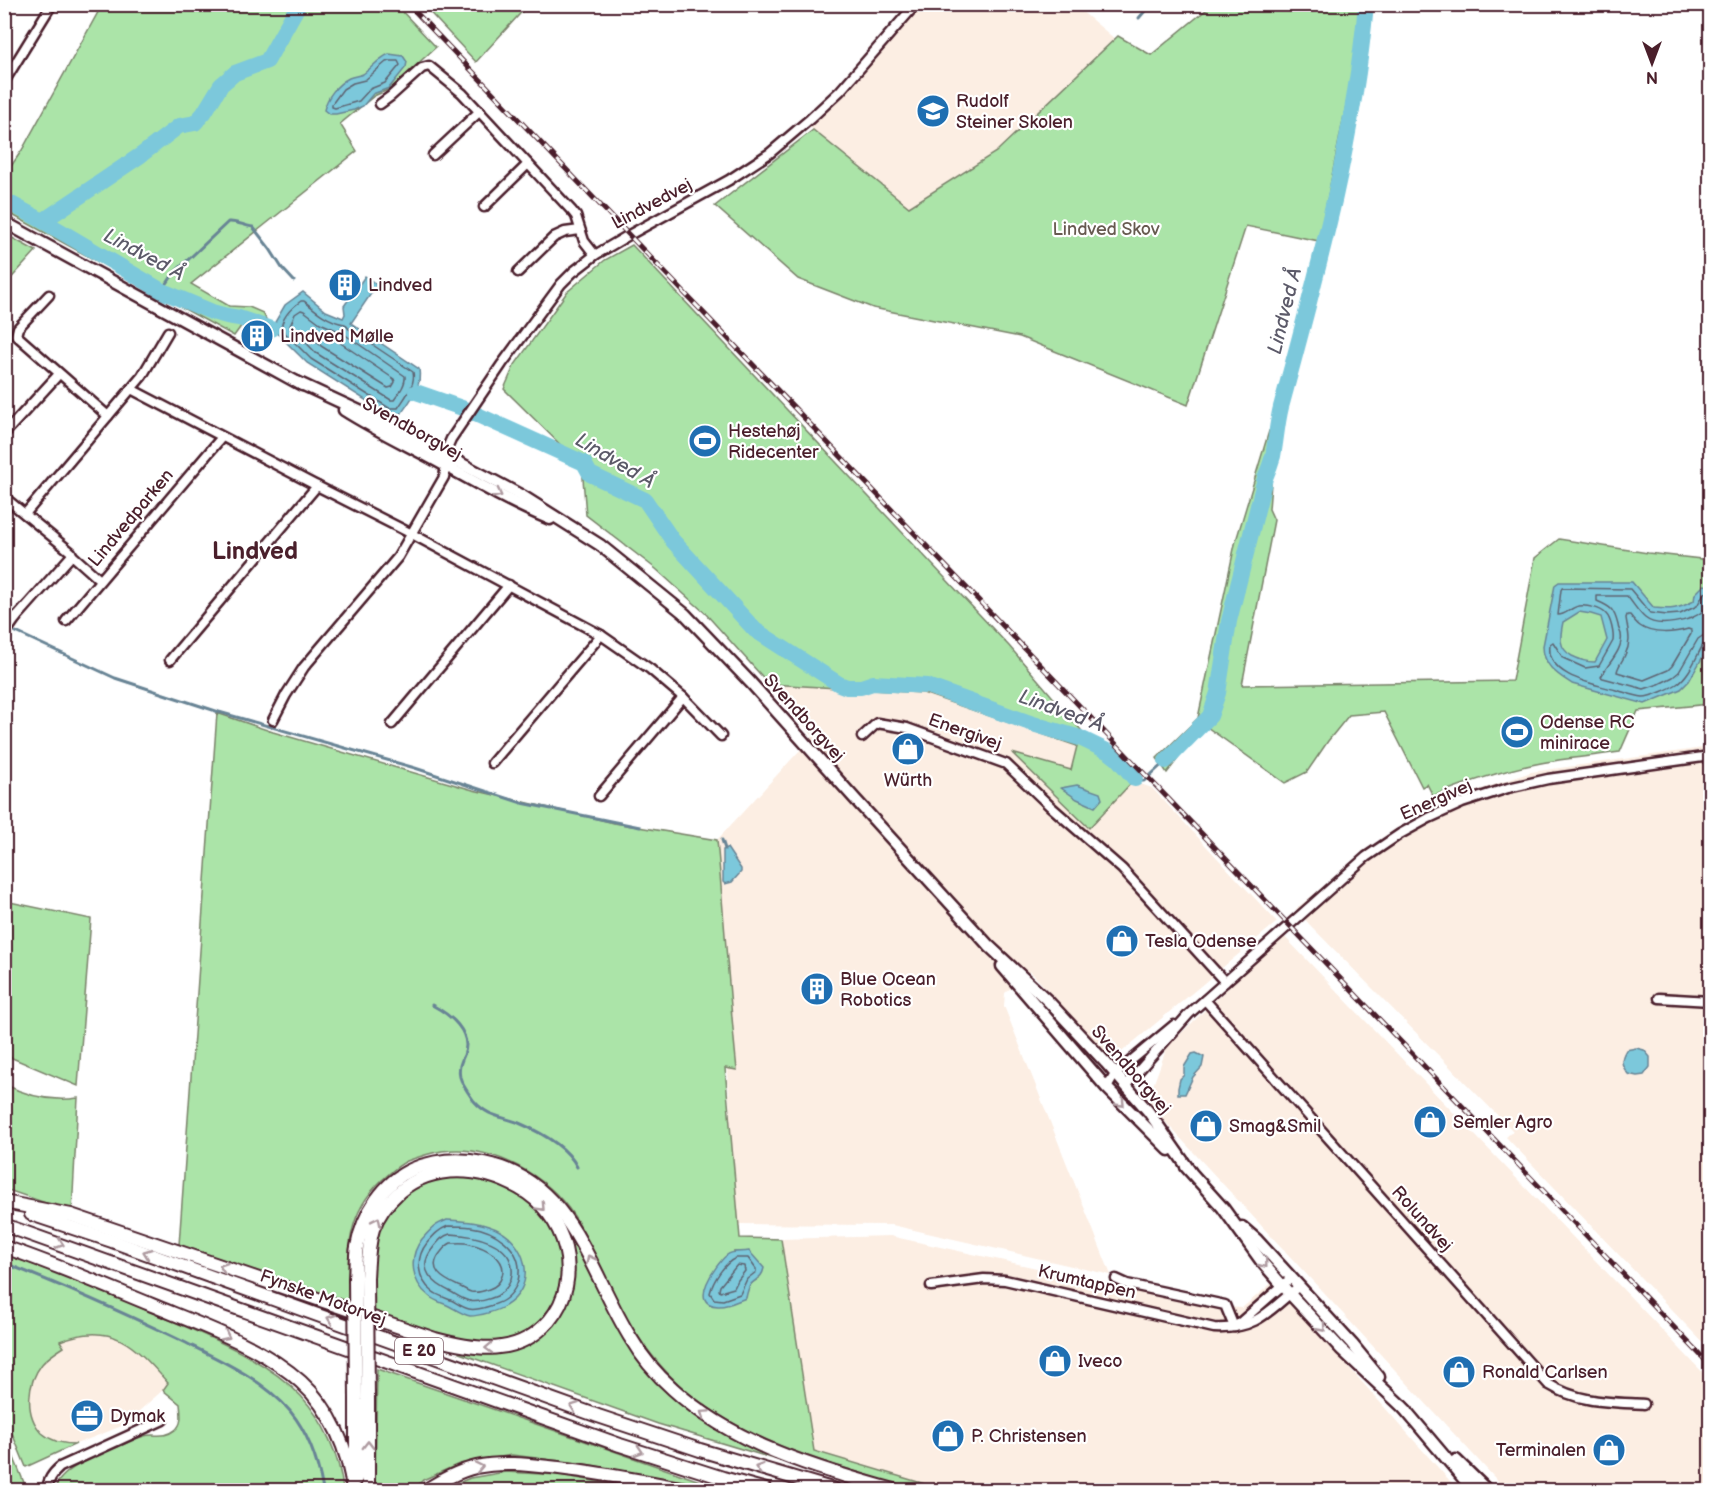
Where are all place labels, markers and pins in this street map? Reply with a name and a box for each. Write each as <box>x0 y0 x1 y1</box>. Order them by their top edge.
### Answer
place label: Rudolf Steiner Skolen <box>956 91 1073 133</box>
school or university icon: Rudolf Steiner Skolen <box>915 93 951 129</box>
building icon: Lindved <box>327 267 363 303</box>
place label: Lindved <box>368 275 432 296</box>
building icon: Lindved Mølle <box>239 318 275 354</box>
place label: Lindved Mølle <box>280 326 394 347</box>
place label: Hestehøj Ridecenter <box>728 421 819 463</box>
sports icon: Hestehøj Ridecenter <box>687 423 723 459</box>
place label: Odense RC minirace <box>1540 712 1635 754</box>
sports icon: Odense RC minirace <box>1499 714 1535 750</box>
shop icon: Würth <box>890 731 926 767</box>
place label: Würth <box>884 770 932 791</box>
shop icon: Tesla Odense <box>1104 923 1140 959</box>
place label: Tesla Odense <box>1145 931 1257 952</box>
place label: Blue Ocean Robotics <box>840 969 936 1011</box>
building icon: Blue Ocean Robotics <box>799 971 835 1007</box>
shop icon: Semler Agro <box>1412 1104 1448 1140</box>
shop icon: Smag&Smil <box>1188 1108 1224 1144</box>
place label: Semler Agro <box>1453 1112 1553 1133</box>
place label: Smag&Smil <box>1229 1116 1321 1137</box>
shop icon: Iveco <box>1037 1343 1073 1379</box>
place label: Iveco <box>1078 1351 1123 1372</box>
shop icon: Ronald Carlsen <box>1441 1354 1477 1390</box>
place label: Ronald Carlsen <box>1482 1362 1608 1383</box>
office icon: Dymak <box>69 1398 105 1434</box>
place label: Dymak <box>110 1406 165 1427</box>
shop icon: P. Christensen <box>930 1418 966 1454</box>
place label: P. Christensen <box>971 1426 1087 1447</box>
shop icon: Terminalen <box>1591 1432 1627 1468</box>
place label: Terminalen <box>1496 1440 1586 1461</box>

